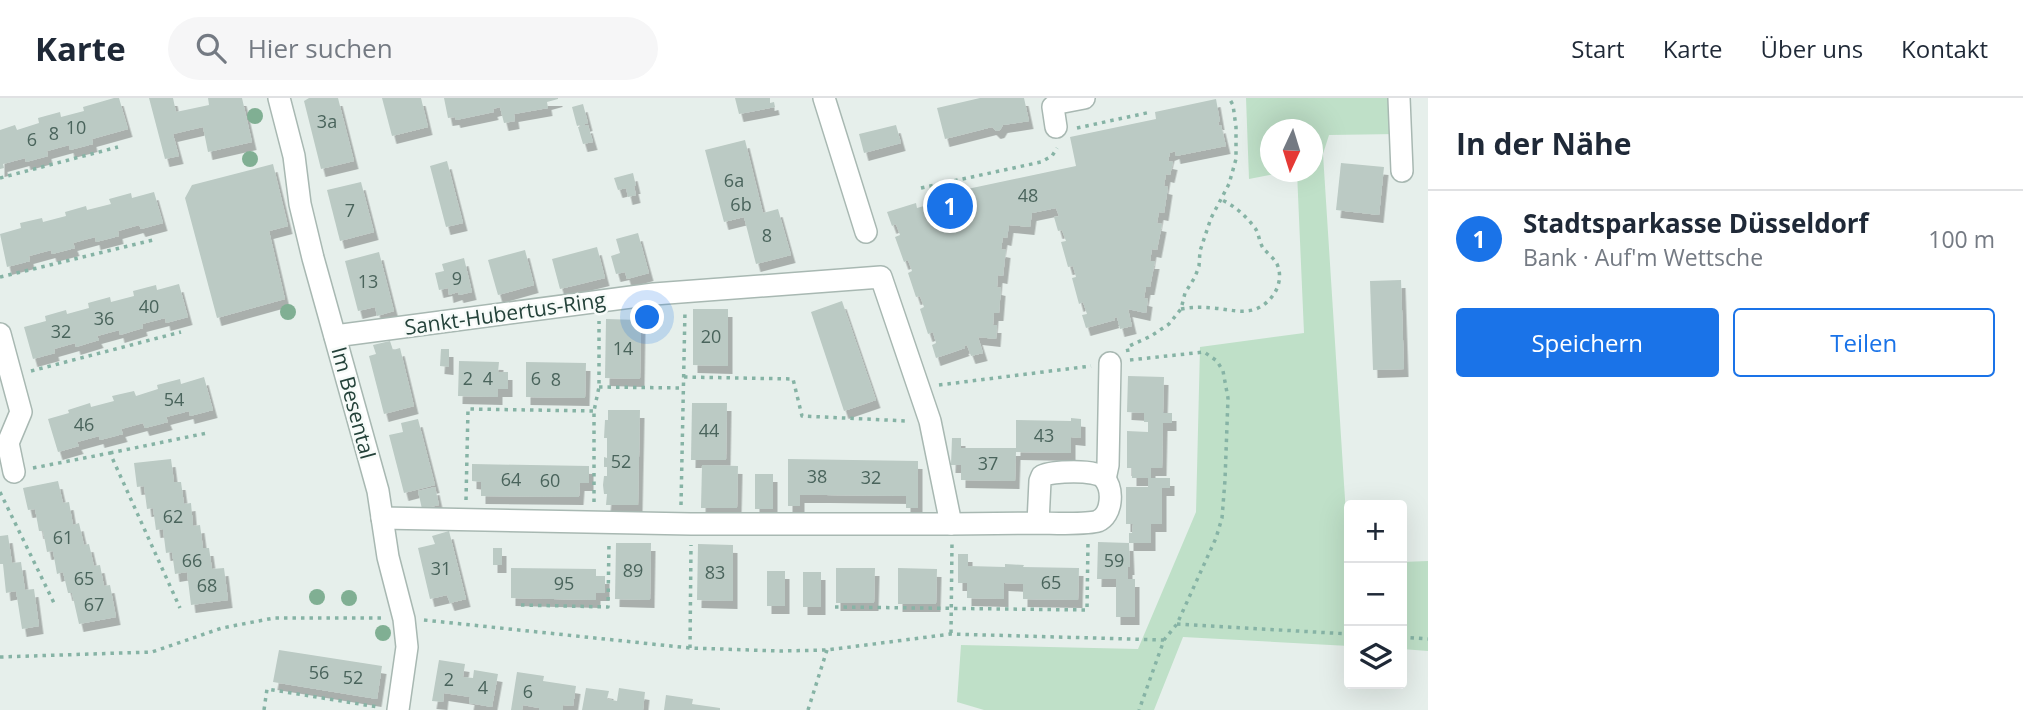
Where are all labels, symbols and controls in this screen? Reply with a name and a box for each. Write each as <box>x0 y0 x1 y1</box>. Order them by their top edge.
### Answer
search box <box>168 17 658 80</box>
text: Karte <box>35 26 126 71</box>
icon: search <box>192 29 230 67</box>
text: Hier suchen <box>248 30 393 66</box>
text: Start <box>1571 32 1625 65</box>
text: Karte <box>1663 32 1723 65</box>
text: Über uns <box>1761 32 1863 65</box>
text: Kontakt <box>1901 32 1988 65</box>
house number: 3a <box>317 109 337 133</box>
house number: 10 <box>66 115 86 139</box>
north arrow <box>1260 119 1323 182</box>
house number: 8 <box>49 121 59 145</box>
text: In der Nähe <box>1456 123 1632 164</box>
house number: 6 <box>27 127 37 151</box>
house number: 6a <box>724 168 744 192</box>
pin: 1 <box>927 180 973 232</box>
house number: 48 <box>1018 183 1038 207</box>
house number: 6b <box>730 192 752 216</box>
house number: 7 <box>345 198 355 222</box>
text: Stadtsparkasse Düsseldorf <box>1523 205 1869 241</box>
house number: 8 <box>762 223 772 247</box>
text: 1 <box>1472 223 1486 255</box>
text: 100 m <box>1928 223 1995 255</box>
text: Bank · Auf'm Wettsche <box>1523 241 1763 273</box>
house number: 9 <box>452 266 462 290</box>
house number: 13 <box>358 269 378 293</box>
street label: Sankt-Hubertus-Ring <box>403 285 607 341</box>
house number: 40 <box>139 294 159 318</box>
your location <box>630 300 664 334</box>
house number: 36 <box>94 306 114 330</box>
button: Speichern <box>1456 308 1719 377</box>
button: Teilen <box>1733 308 1995 377</box>
house number: 32 <box>51 319 71 343</box>
house number: 20 <box>701 324 721 348</box>
house number: 14 <box>613 336 633 360</box>
street label: Im Besental <box>326 343 382 462</box>
house number: 2 <box>463 366 473 390</box>
house number: 4 <box>483 366 493 390</box>
house number: 6 <box>531 366 541 390</box>
house number: 8 <box>551 367 561 391</box>
house number: 54 <box>164 387 184 411</box>
house number: 46 <box>74 412 94 436</box>
house number: 44 <box>699 418 719 442</box>
house number: 43 <box>1034 423 1054 447</box>
house number: 52 <box>611 449 631 473</box>
house number: 37 <box>978 451 998 475</box>
house number: 38 <box>807 464 827 488</box>
house number: 32 <box>861 465 881 489</box>
house number: 64 <box>501 467 521 491</box>
house number: 60 <box>540 468 560 492</box>
map controls <box>1344 500 1407 689</box>
button: + <box>1344 500 1407 563</box>
house number: 62 <box>163 504 183 528</box>
house number: 61 <box>53 525 73 549</box>
house number: 66 <box>182 548 202 572</box>
house number: 59 <box>1104 548 1124 572</box>
house number: 31 <box>431 556 451 580</box>
house number: 89 <box>623 558 643 582</box>
house number: 83 <box>705 560 725 584</box>
button: − <box>1344 563 1407 626</box>
house number: 65 <box>74 566 94 590</box>
house number: 65 <box>1041 570 1061 594</box>
house number: 95 <box>554 571 574 595</box>
house number: 68 <box>197 573 217 597</box>
house number: 67 <box>84 592 104 616</box>
button: layers <box>1344 626 1407 689</box>
house number: 56 <box>309 660 329 684</box>
house number: 52 <box>343 665 363 689</box>
house number: 2 <box>444 667 454 691</box>
house number: 4 <box>478 675 488 699</box>
house number: 6 <box>523 679 533 703</box>

